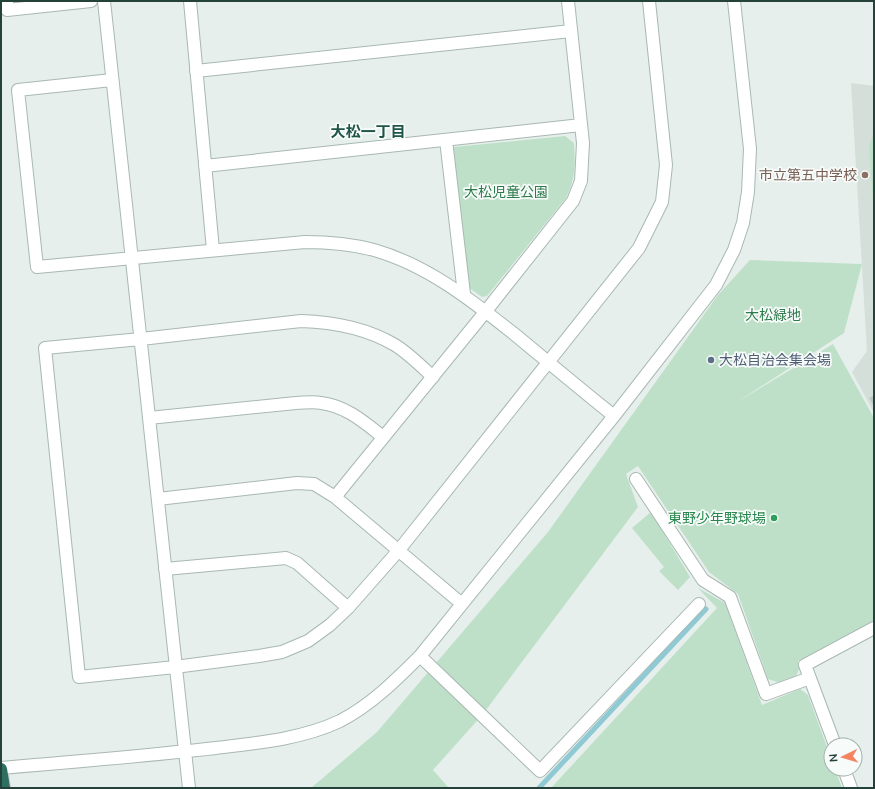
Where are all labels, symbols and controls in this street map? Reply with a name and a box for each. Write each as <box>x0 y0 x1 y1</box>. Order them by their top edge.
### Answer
district label: 大松一丁目 <box>330 122 406 141</box>
place label: 市立第五中学校 <box>759 166 857 184</box>
marker: 市立第五中学校 <box>860 170 870 180</box>
park label: 大松児童公園 <box>464 183 548 201</box>
park label: 大松緑地 <box>745 306 801 324</box>
place label: 大松自治会集会場 <box>719 351 831 369</box>
marker: 大松自治会集会場 <box>706 355 716 365</box>
place label: 東野少年野球場 <box>668 509 766 527</box>
marker: 東野少年野球場 <box>769 513 779 523</box>
north arrow <box>823 737 863 777</box>
text: N <box>826 753 840 763</box>

